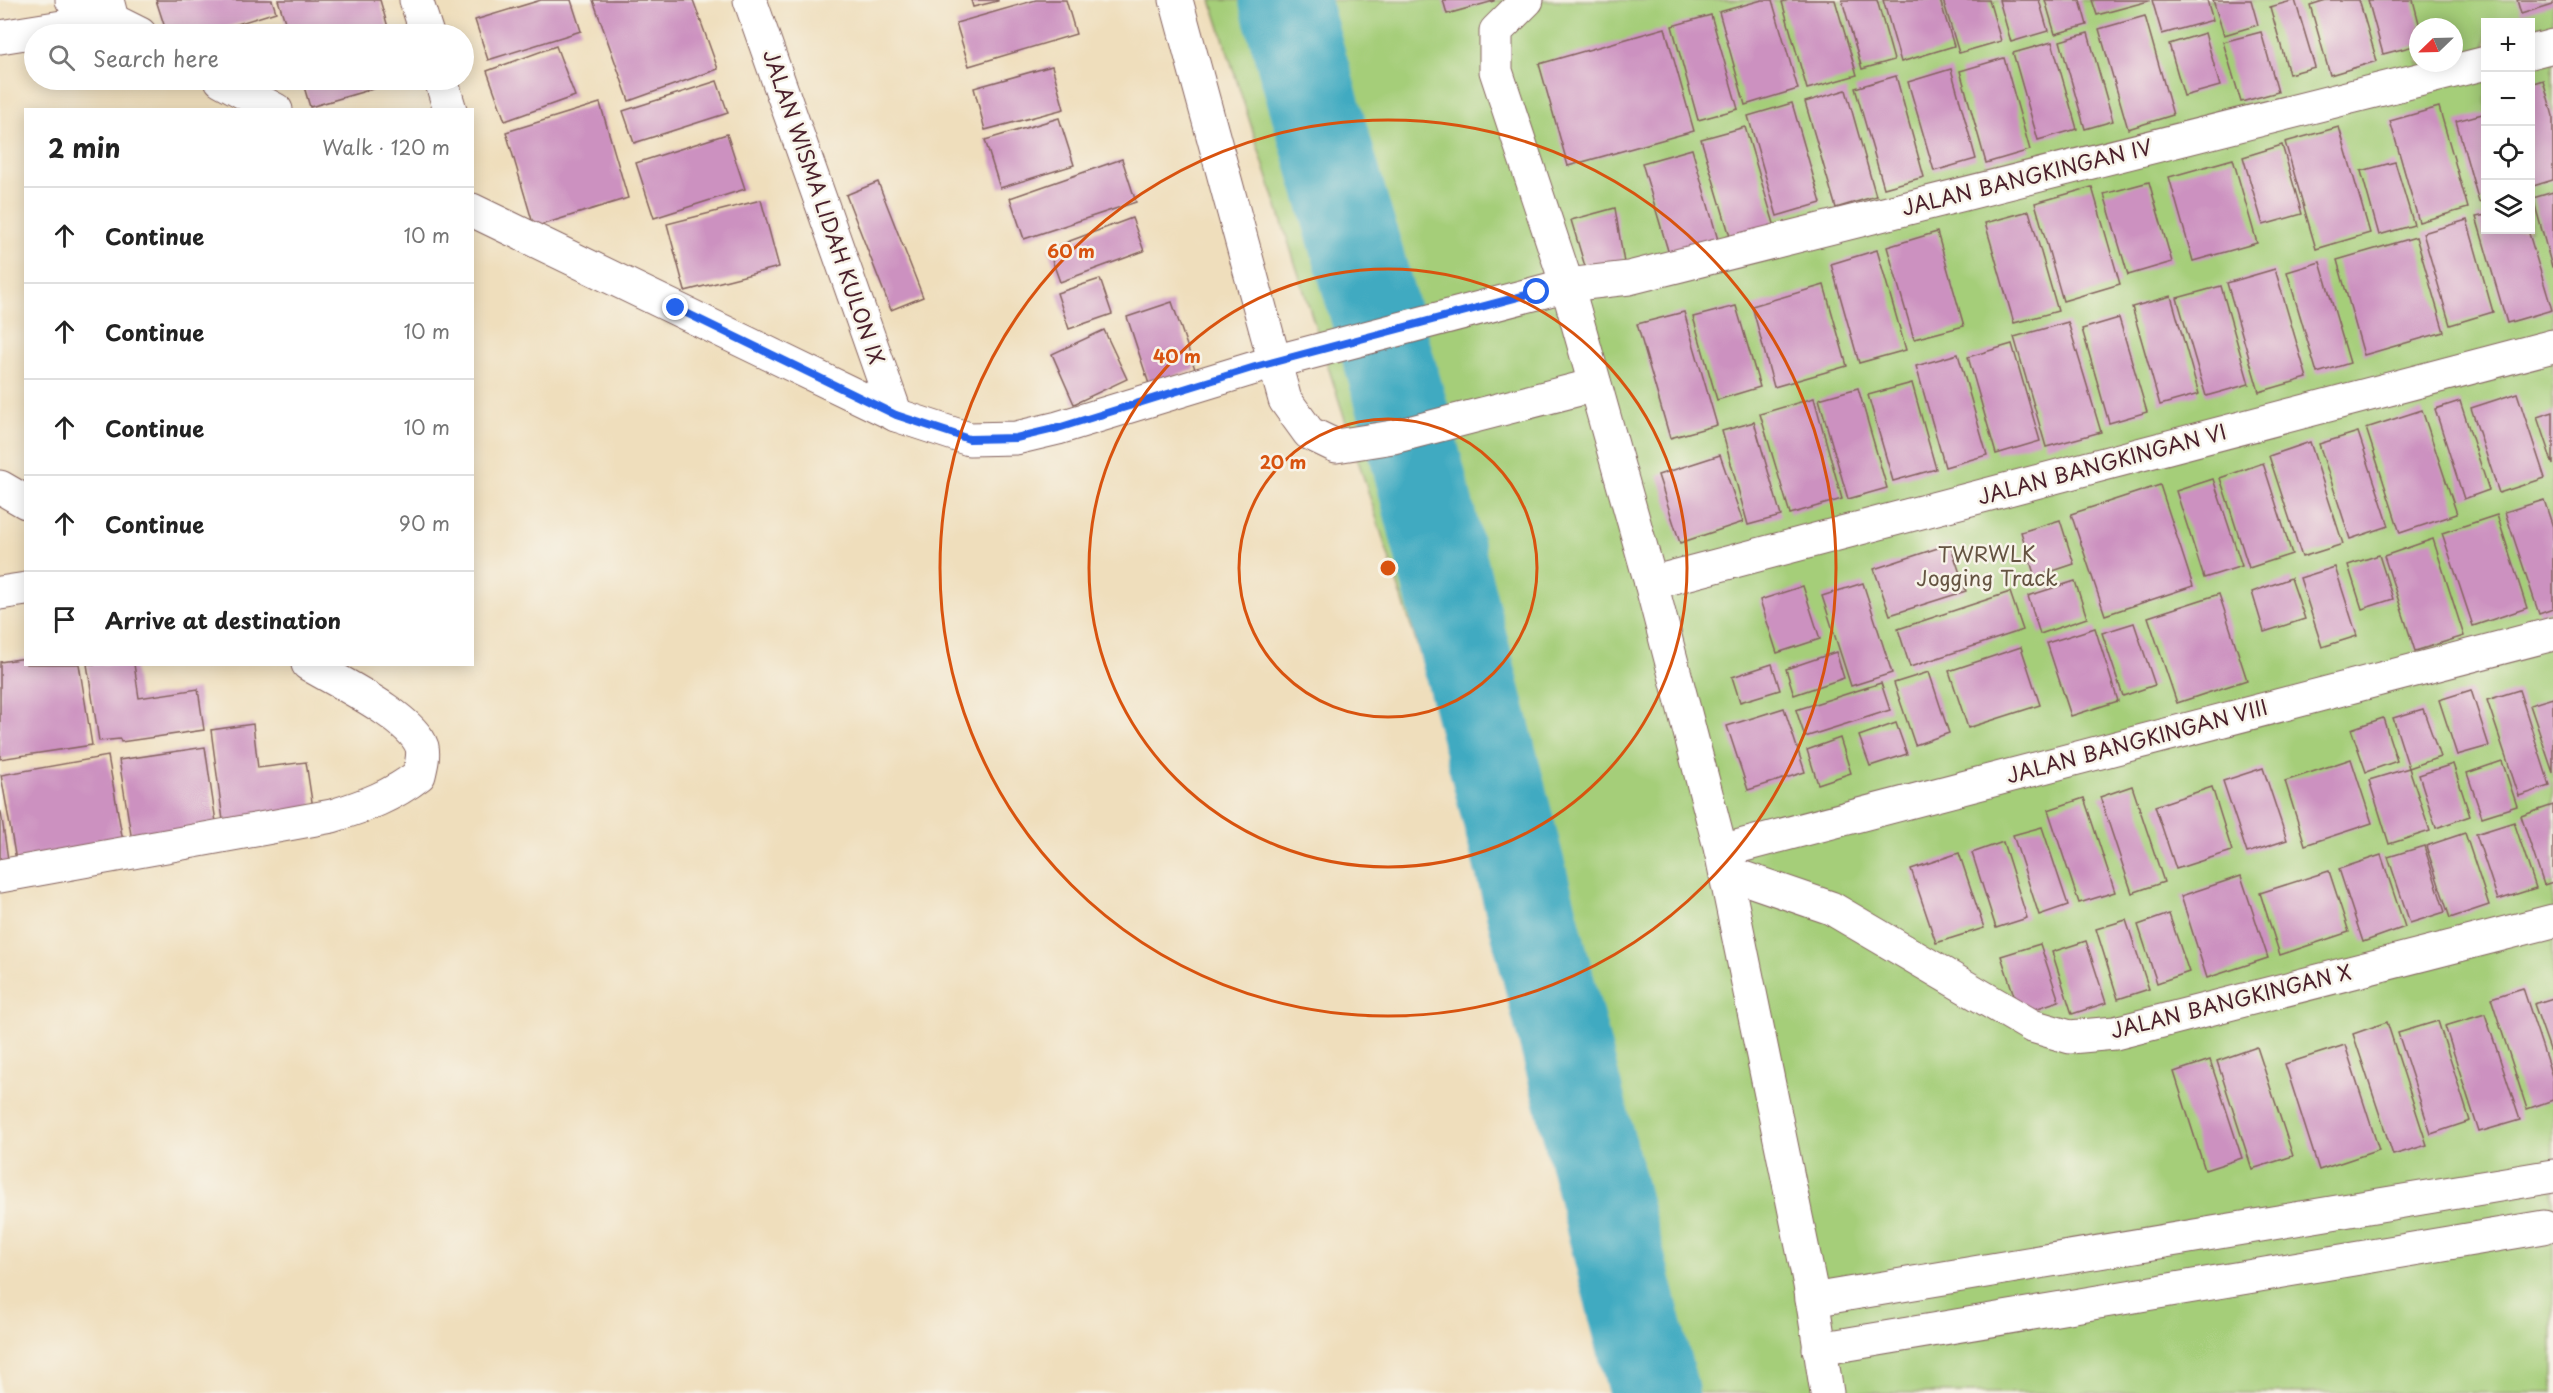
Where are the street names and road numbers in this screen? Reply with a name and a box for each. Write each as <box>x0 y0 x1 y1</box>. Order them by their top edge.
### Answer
street label: JALAN WISMA LIDAH KULON IX <box>756 45 894 368</box>
street label: JALAN BANGKINGAN IV <box>1898 129 2155 223</box>
street label: JALAN BANGKINGAN VI <box>1973 414 2229 512</box>
street label: JALAN BANGKINGAN VIII <box>2002 690 2271 790</box>
street label: JALAN BANGKINGAN X <box>2107 955 2354 1045</box>

